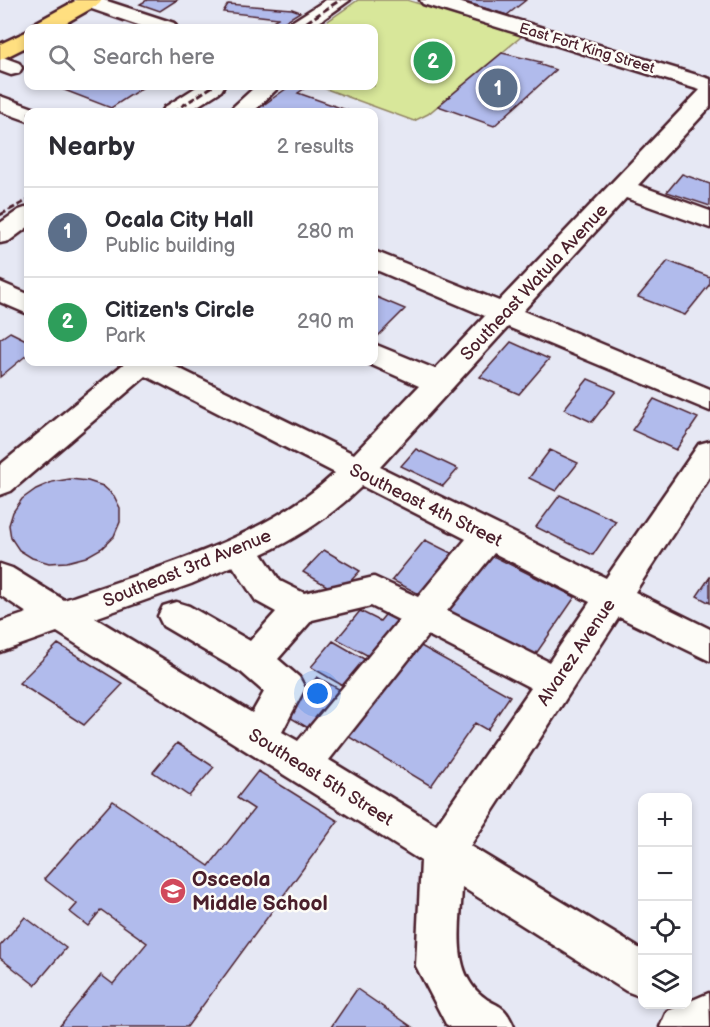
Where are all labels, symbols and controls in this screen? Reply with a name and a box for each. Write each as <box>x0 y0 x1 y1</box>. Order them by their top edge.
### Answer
street label: East Fort King Street <box>517 19 657 78</box>
search box <box>24 24 378 90</box>
pin: 2 <box>414 38 452 84</box>
icon: search <box>45 41 78 74</box>
text: Search here <box>93 44 215 71</box>
pin: 1 <box>478 66 518 110</box>
text: Nearby <box>48 132 135 163</box>
text: 2 results <box>277 135 354 159</box>
street label: Southeast Watula Avenue <box>456 200 613 365</box>
text: Ocala City Hall <box>105 207 254 234</box>
text: 1 <box>63 220 72 244</box>
text: 280 m <box>297 220 354 244</box>
text: Public building <box>105 234 235 258</box>
text: Citizen's Circle <box>105 297 254 324</box>
text: 2 <box>62 310 73 334</box>
text: 290 m <box>297 310 354 334</box>
text: Park <box>105 324 145 348</box>
street label: Southeast 4th Street <box>346 459 506 552</box>
street label: Southeast 3rd Avenue <box>100 525 275 612</box>
street label: Alvarez Avenue <box>533 595 620 710</box>
your location <box>303 679 332 708</box>
street label: Southeast 5th Street <box>245 724 397 831</box>
map controls <box>638 793 692 1009</box>
button: + <box>638 793 692 847</box>
button: − <box>638 847 692 901</box>
place label: Osceola Middle School <box>192 867 328 916</box>
school or university icon: Osceola Middle School <box>158 876 188 906</box>
button: locate <box>638 901 692 955</box>
button: layers <box>638 955 692 1009</box>

